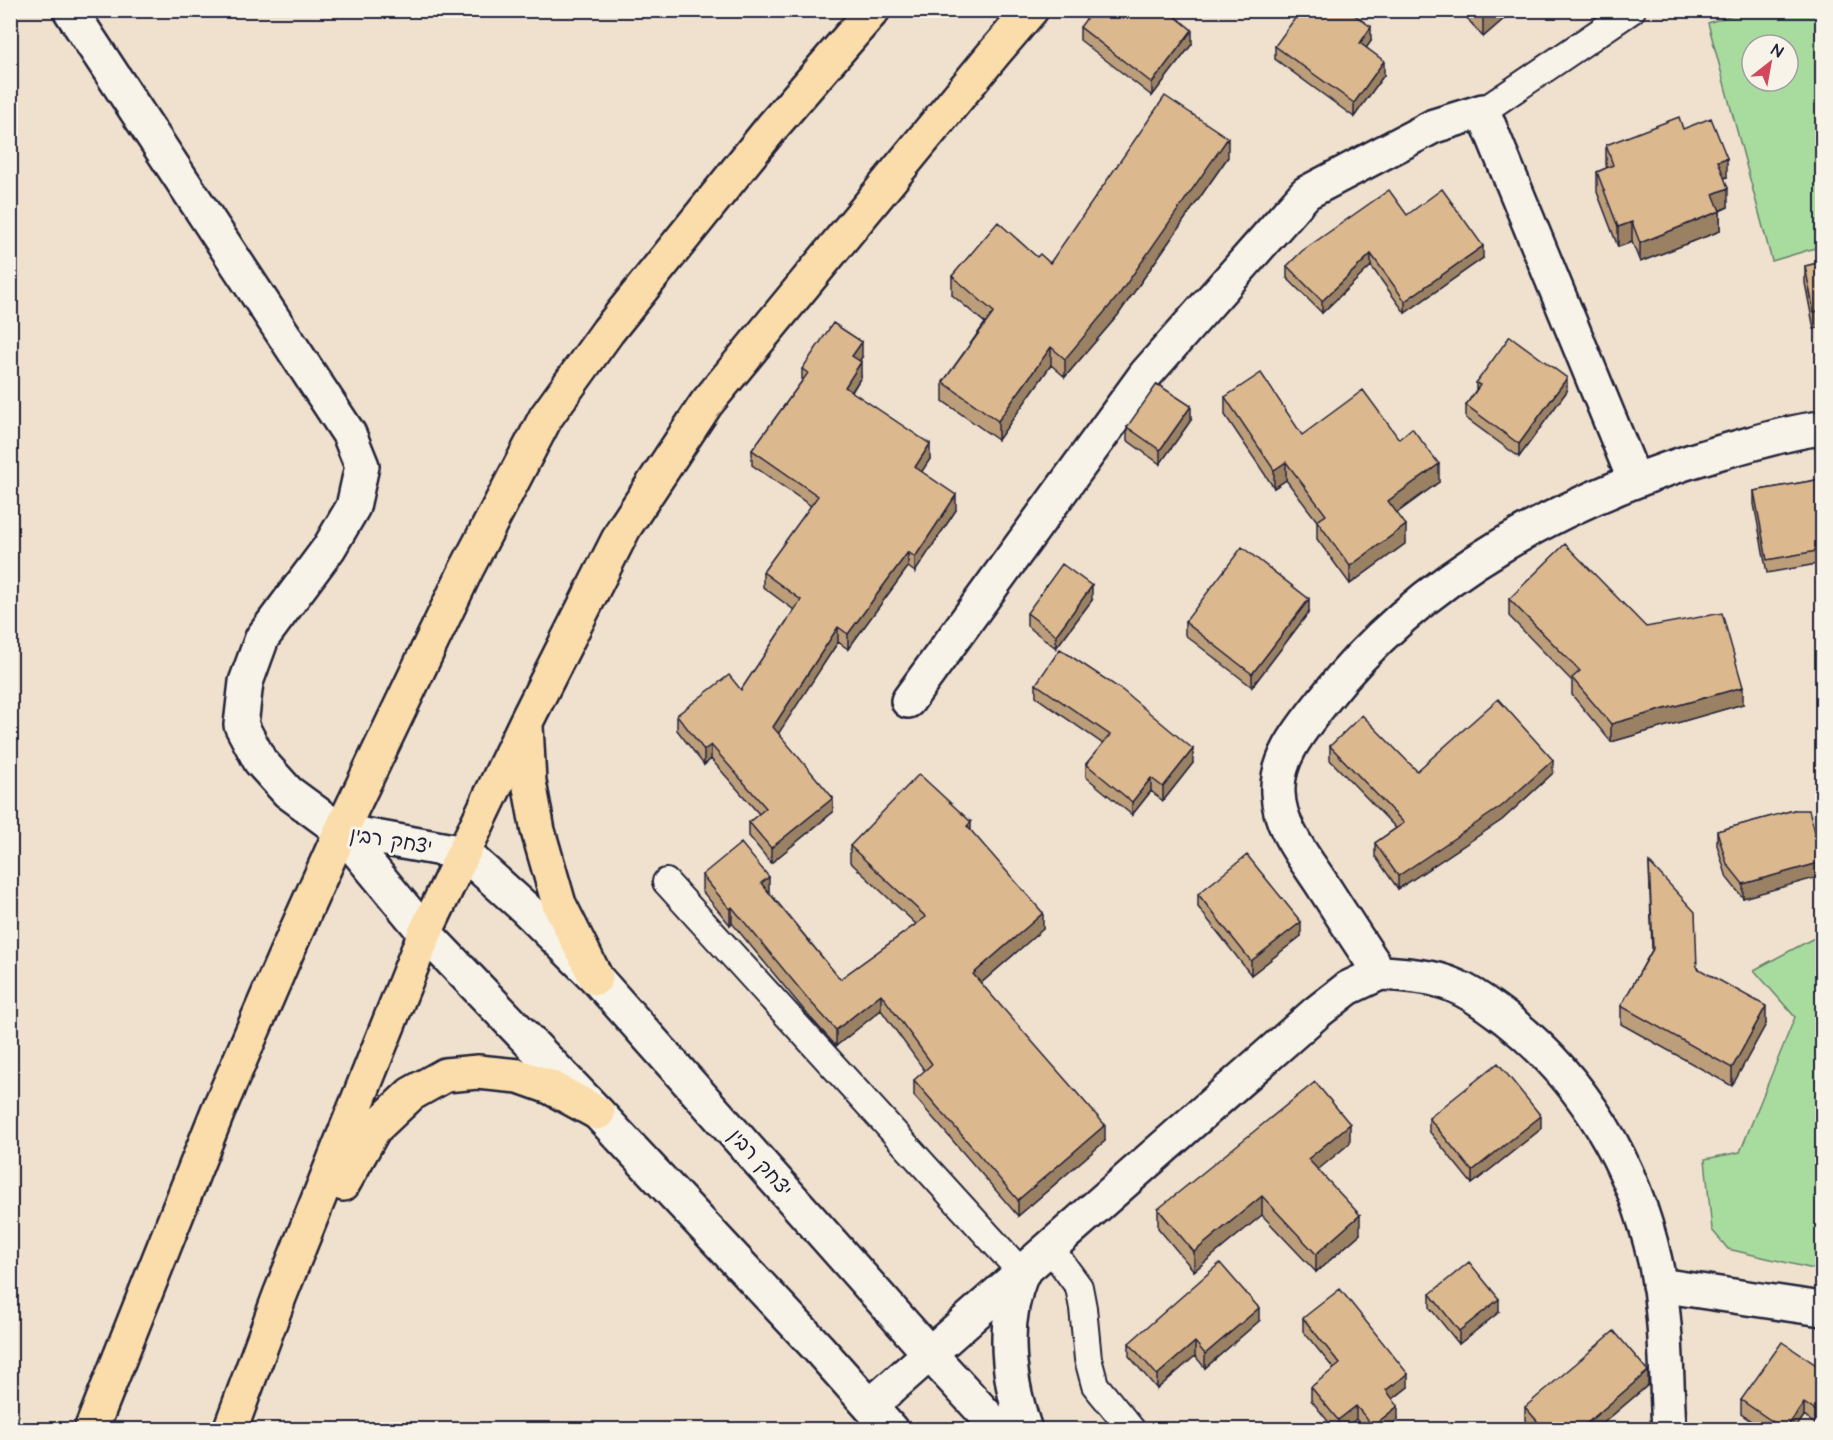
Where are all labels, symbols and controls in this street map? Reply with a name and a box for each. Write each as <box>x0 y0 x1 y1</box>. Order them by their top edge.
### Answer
north arrow <box>1740 33 1800 93</box>
text: N <box>1767 39 1787 63</box>
street label: יצחק רבין <box>348 821 434 861</box>
street label: יצחק רבין <box>722 1123 798 1203</box>

